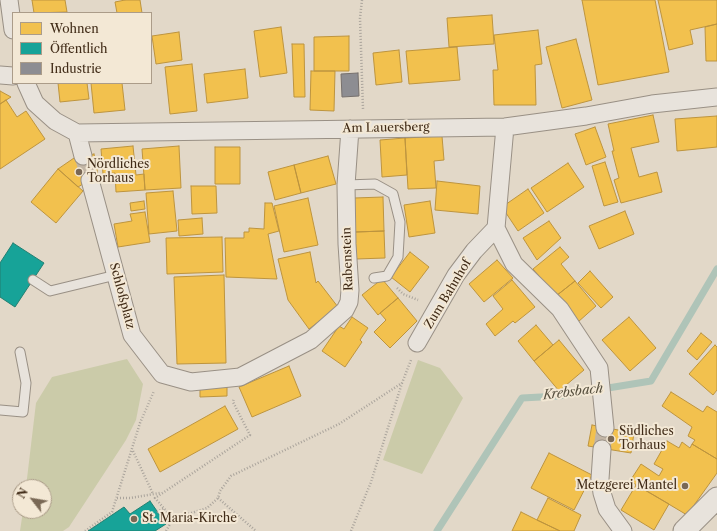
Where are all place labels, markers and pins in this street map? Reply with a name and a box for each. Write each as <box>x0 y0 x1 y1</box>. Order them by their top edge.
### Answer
place label: Nördliches Torhaus <box>87 158 149 186</box>
marker: Nördliches Torhaus <box>74 167 84 177</box>
place label: Südliches Torhaus <box>619 425 674 453</box>
marker: Südliches Torhaus <box>606 434 616 444</box>
place label: Metzgerei Mantel <box>576 479 677 493</box>
marker: Metzgerei Mantel <box>680 481 690 491</box>
place label: St. Maria-Kirche <box>142 512 237 526</box>
marker: St. Maria-Kirche <box>129 514 139 524</box>

